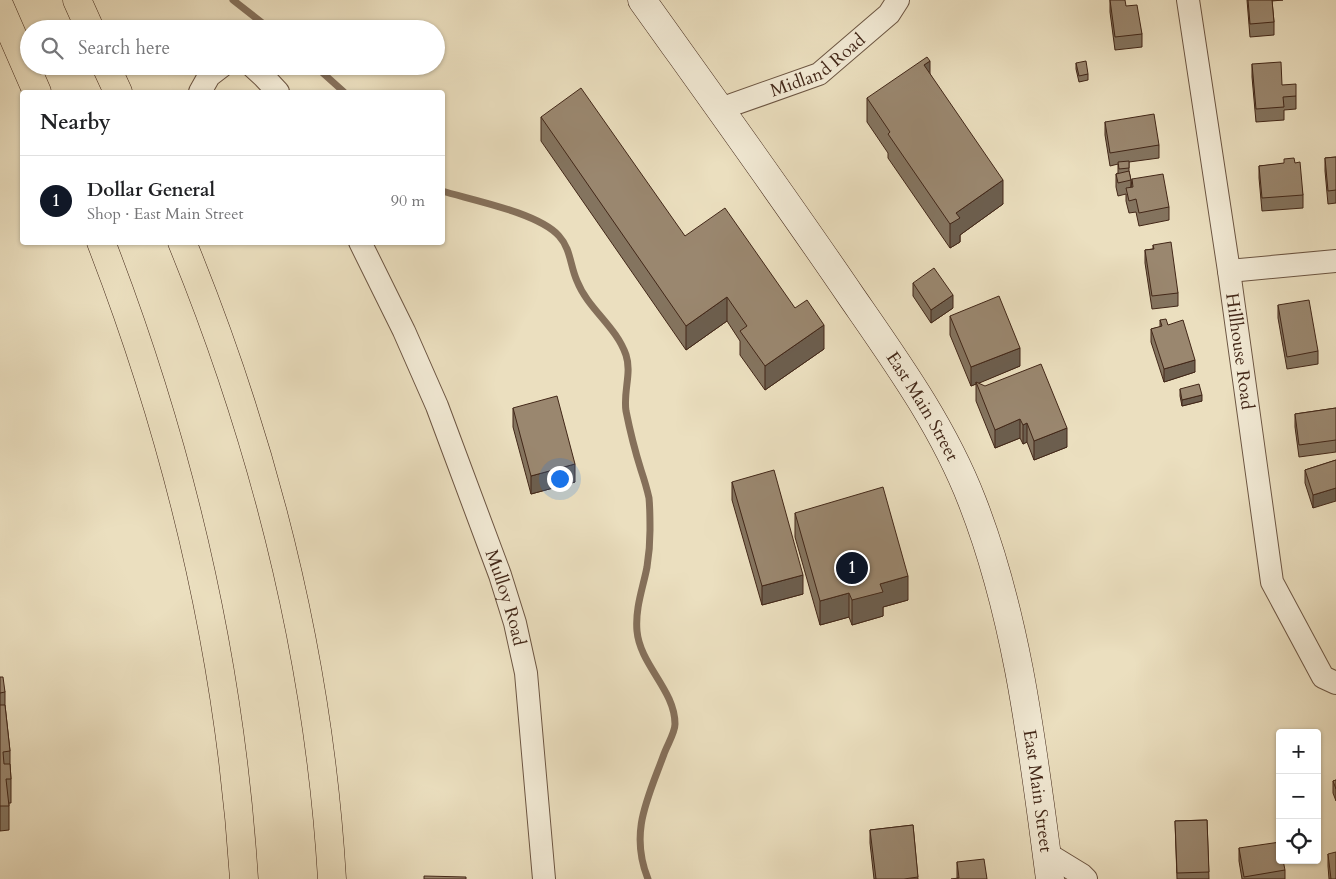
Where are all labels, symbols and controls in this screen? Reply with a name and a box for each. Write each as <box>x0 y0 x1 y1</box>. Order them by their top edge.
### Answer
search box <box>20 20 445 75</box>
street label: Midland Road <box>767 27 871 103</box>
icon: search <box>38 34 66 62</box>
text: Search here <box>78 35 170 61</box>
text: Nearby <box>40 108 111 137</box>
text: Dollar General <box>87 177 215 203</box>
text: 1 <box>52 190 60 212</box>
text: 90 m <box>391 190 425 212</box>
text: Shop · East Main Street <box>87 203 243 225</box>
street label: Hillhouse Road <box>1219 291 1260 412</box>
street label: East Main Street <box>880 347 965 466</box>
your location <box>547 466 573 492</box>
street label: Mulloy Road <box>479 546 532 649</box>
pin: 1 <box>836 549 868 587</box>
street label: East Main Street <box>1017 728 1058 854</box>
map controls <box>1276 729 1321 864</box>
button: + <box>1276 729 1321 774</box>
button: − <box>1276 774 1321 819</box>
button: locate <box>1276 819 1321 864</box>

